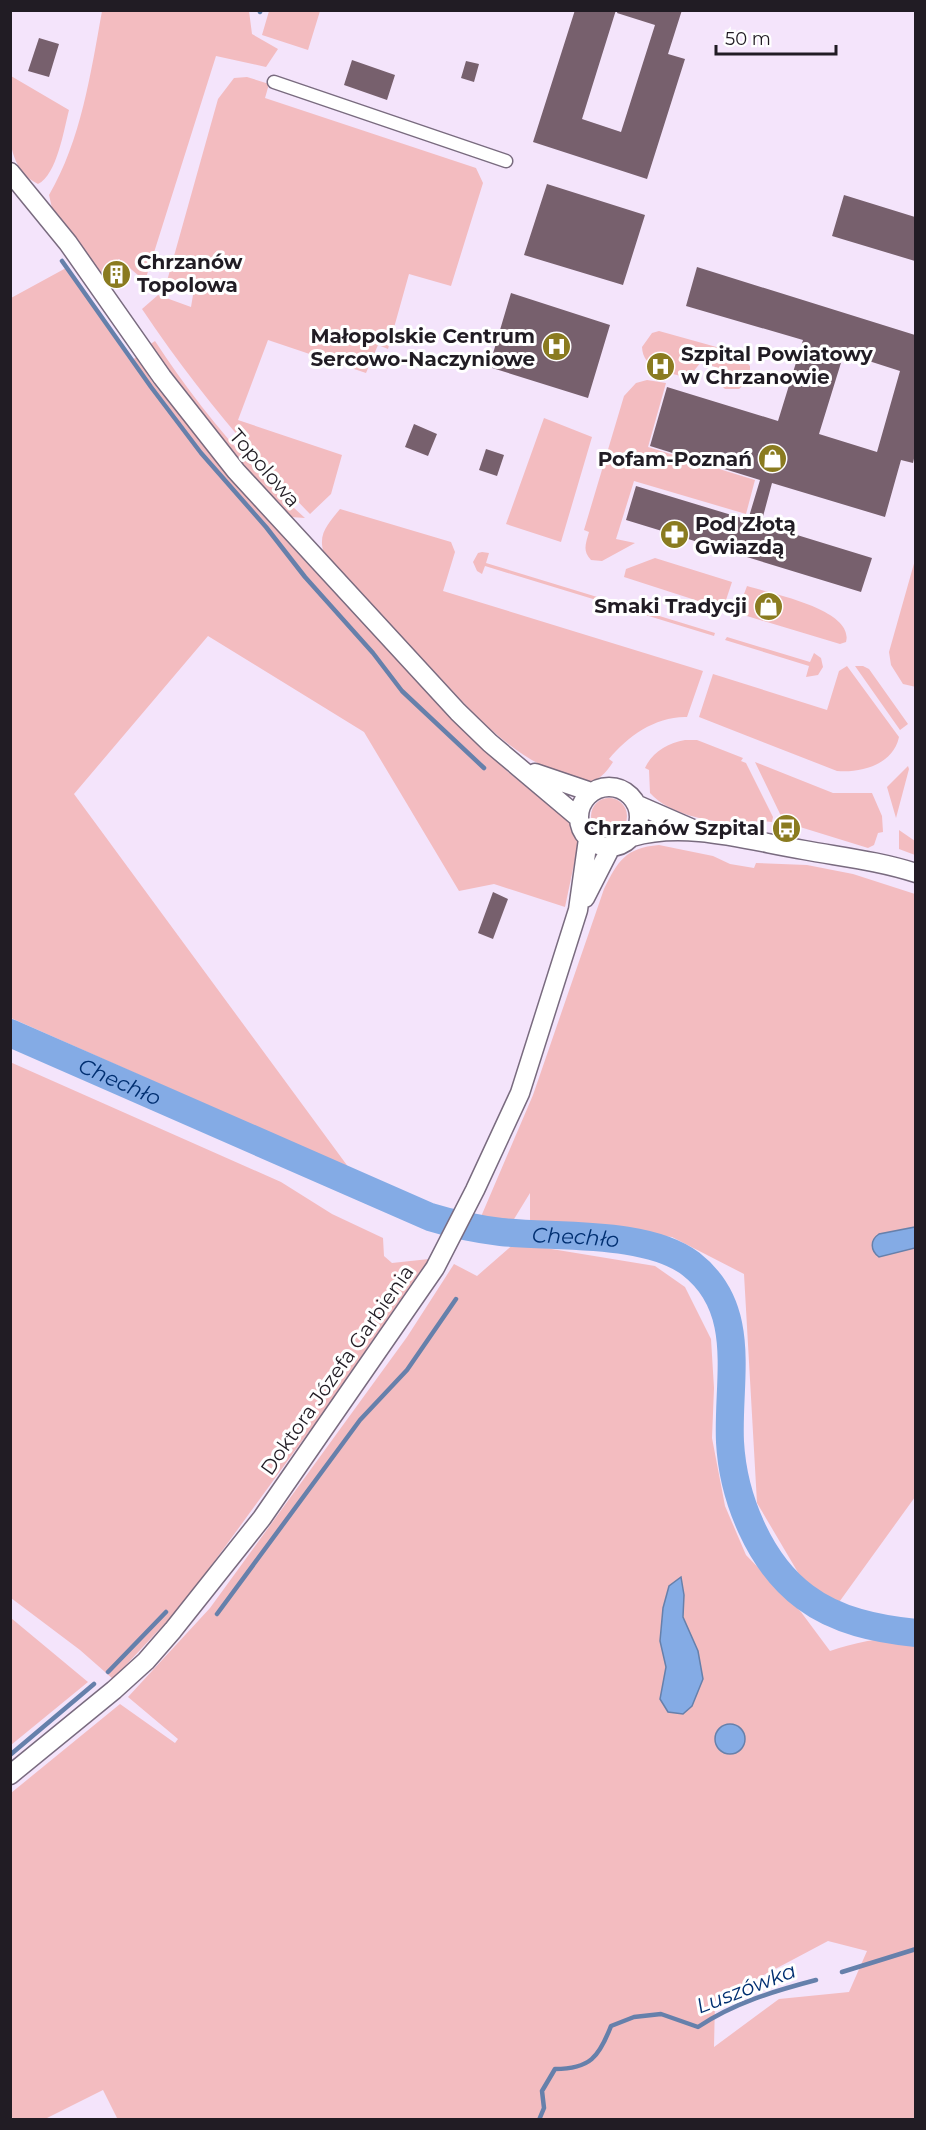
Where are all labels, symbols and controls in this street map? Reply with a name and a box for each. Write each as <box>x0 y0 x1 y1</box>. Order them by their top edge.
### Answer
scale bar <box>716 18 836 56</box>
text: 50 m <box>725 28 771 50</box>
place label: Chrzanów Topolowa <box>137 250 243 297</box>
building icon: Chrzanów Topolowa <box>100 258 132 290</box>
place label: Małopolskie Centrum Sercowo-Naczyniowe <box>310 324 535 371</box>
hospital icon: Małopolskie Centrum Sercowo-Naczyniowe <box>540 331 572 363</box>
place label: Szpital Powiatowy w Chrzanowie <box>681 342 874 389</box>
hospital icon: Szpital Powiatowy w Chrzanowie <box>644 350 676 382</box>
street label: Topolowa <box>225 424 305 512</box>
shop icon: Pofam-Poznań <box>757 443 789 475</box>
place label: Pofam-Poznań <box>598 447 752 471</box>
place label: Pod Złotą Gwiazdą <box>695 512 796 559</box>
pharmacy icon: Pod Złotą Gwiazdą <box>658 519 690 551</box>
shop icon: Smaki Tradycji <box>752 590 784 622</box>
place label: Smaki Tradycji <box>594 594 747 618</box>
bus stop icon: Chrzanów Szpital <box>770 812 802 844</box>
place label: Chrzanów Szpital <box>584 816 765 840</box>
water label: Chechło <box>75 1052 165 1110</box>
water label: Chechło <box>531 1222 621 1252</box>
street label: Doktora Józefa Garbienia <box>255 1261 419 1479</box>
water label: Luszówka <box>693 1958 799 2018</box>

